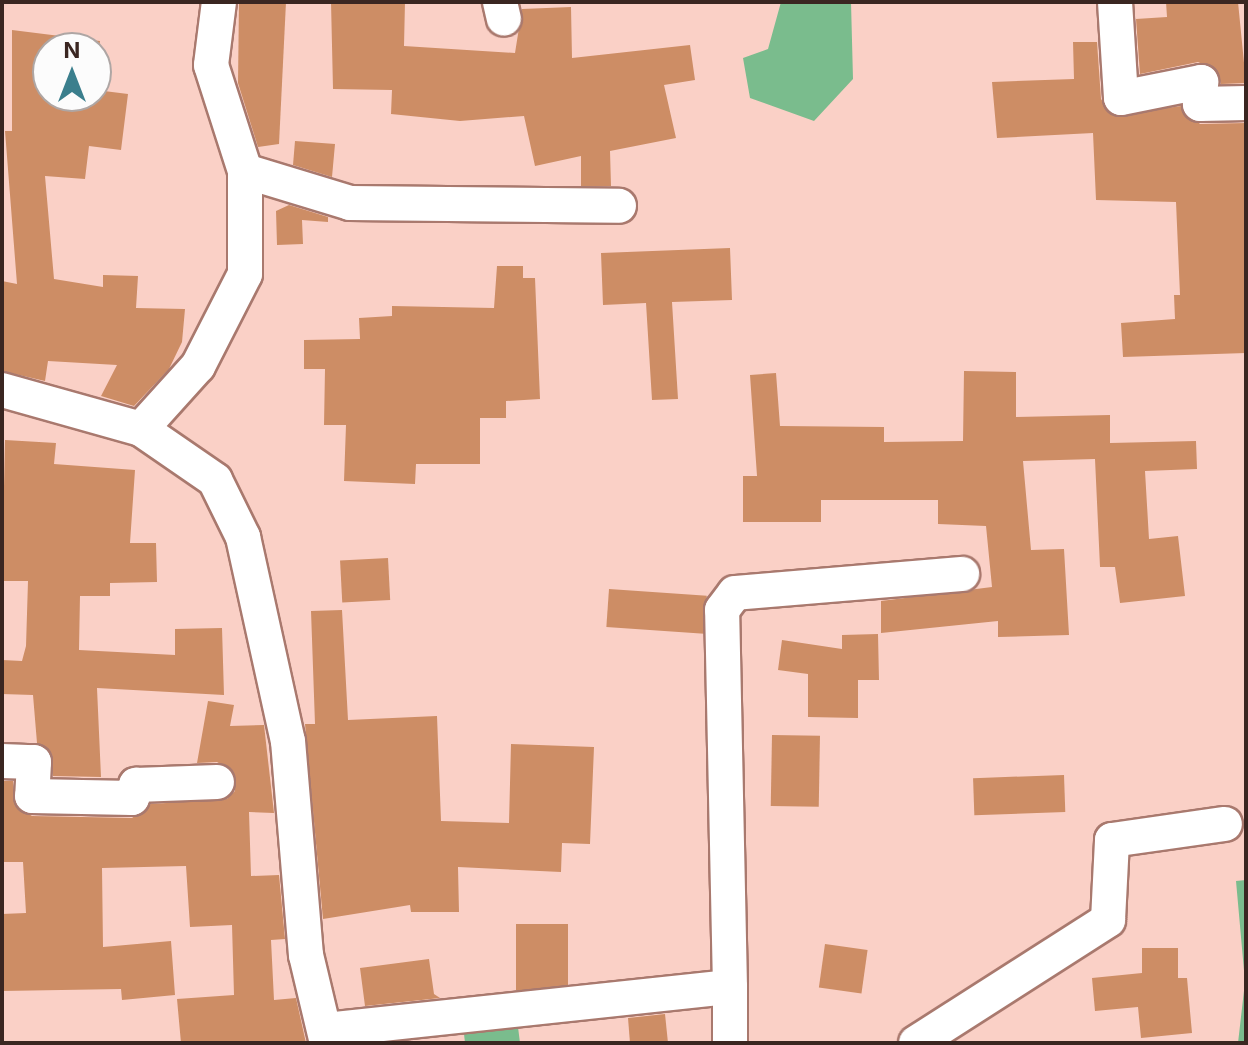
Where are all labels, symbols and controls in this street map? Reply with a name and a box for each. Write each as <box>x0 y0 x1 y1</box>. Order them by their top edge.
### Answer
north arrow <box>32 32 112 112</box>
text: N <box>64 37 80 63</box>

